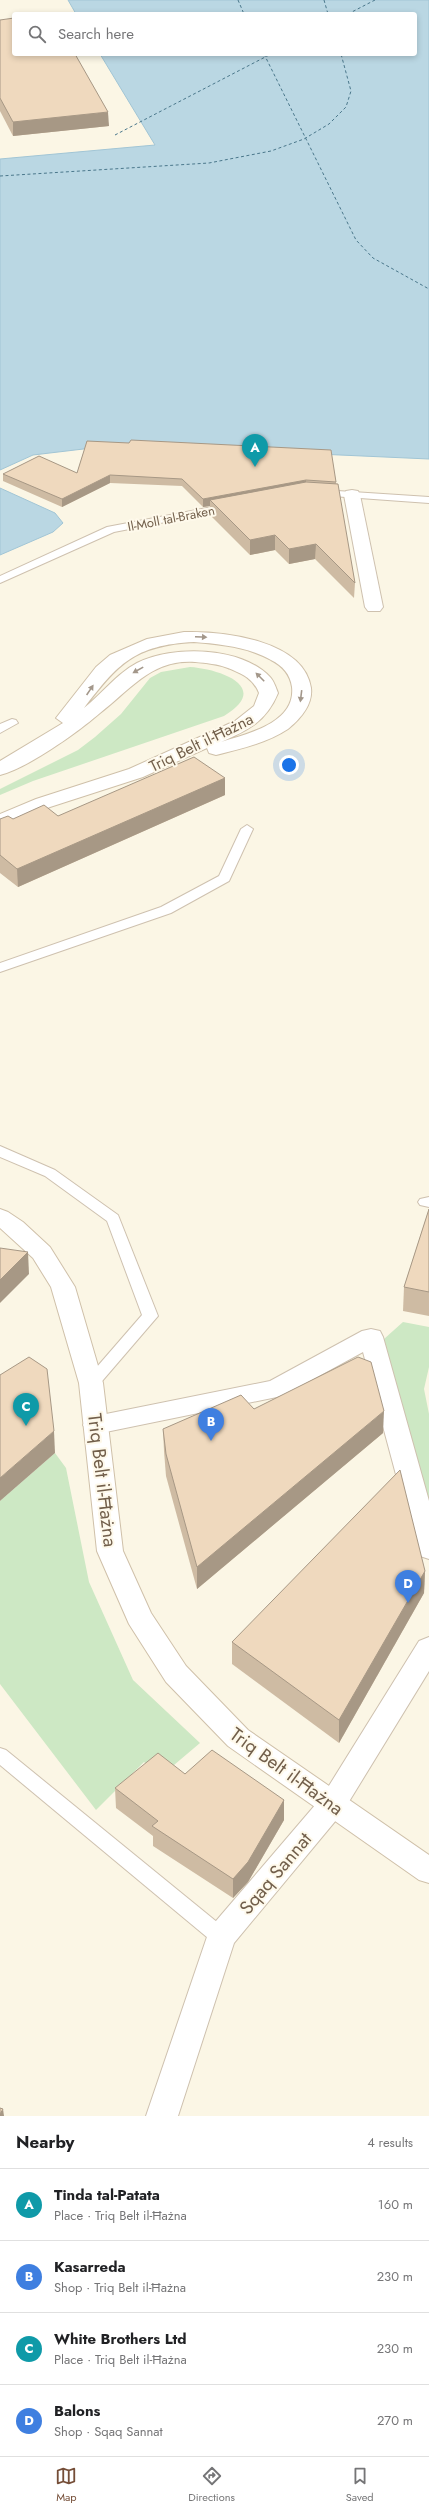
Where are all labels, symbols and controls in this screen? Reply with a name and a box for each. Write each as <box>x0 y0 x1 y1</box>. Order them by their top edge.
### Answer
search box <box>12 12 417 56</box>
icon: search <box>26 23 48 45</box>
text: Search here <box>58 23 134 45</box>
pin: A <box>242 434 268 467</box>
street label: Il-Moll tal-Braken <box>126 501 216 536</box>
one-way arrow <box>195 634 207 641</box>
one-way arrow <box>132 666 143 673</box>
one-way arrow <box>255 672 265 682</box>
one-way arrow <box>86 684 93 695</box>
one-way arrow <box>298 690 304 702</box>
street label: Triq Belt il-Ħażna <box>145 707 257 778</box>
your location <box>279 755 299 775</box>
pin: C <box>13 1393 39 1426</box>
pin: B <box>198 1408 224 1441</box>
street label: Triq Belt il-Ħażna <box>81 1412 124 1548</box>
pin: D <box>395 1570 421 1603</box>
street label: Triq Belt il-Ħażna <box>224 1721 349 1822</box>
street label: Sqaq Sannat <box>233 1826 318 1920</box>
text: Nearby <box>16 2130 74 2154</box>
text: 4 results <box>367 2133 413 2152</box>
text: Tinda tal-Patata <box>54 2184 160 2206</box>
text: A <box>24 2195 34 2214</box>
text: 160 m <box>378 2195 413 2214</box>
text: Place · Triq Belt il-Ħażna <box>54 2206 187 2225</box>
text: Kasarreda <box>54 2256 126 2278</box>
text: B <box>25 2267 33 2286</box>
text: 230 m <box>377 2267 413 2286</box>
text: Shop · Triq Belt il-Ħażna <box>54 2278 186 2297</box>
text: White Brothers Ltd <box>54 2328 187 2350</box>
text: C <box>24 2339 34 2358</box>
text: 230 m <box>377 2339 413 2358</box>
text: Place · Triq Belt il-Ħażna <box>54 2350 187 2369</box>
text: Balons <box>54 2400 100 2422</box>
text: D <box>24 2411 34 2430</box>
text: 270 m <box>377 2411 413 2430</box>
text: Shop · Sqaq Sannat <box>54 2422 163 2441</box>
tab: Map <box>55 2465 77 2505</box>
tab: Directions <box>188 2465 235 2505</box>
tab: Saved <box>346 2465 374 2505</box>

